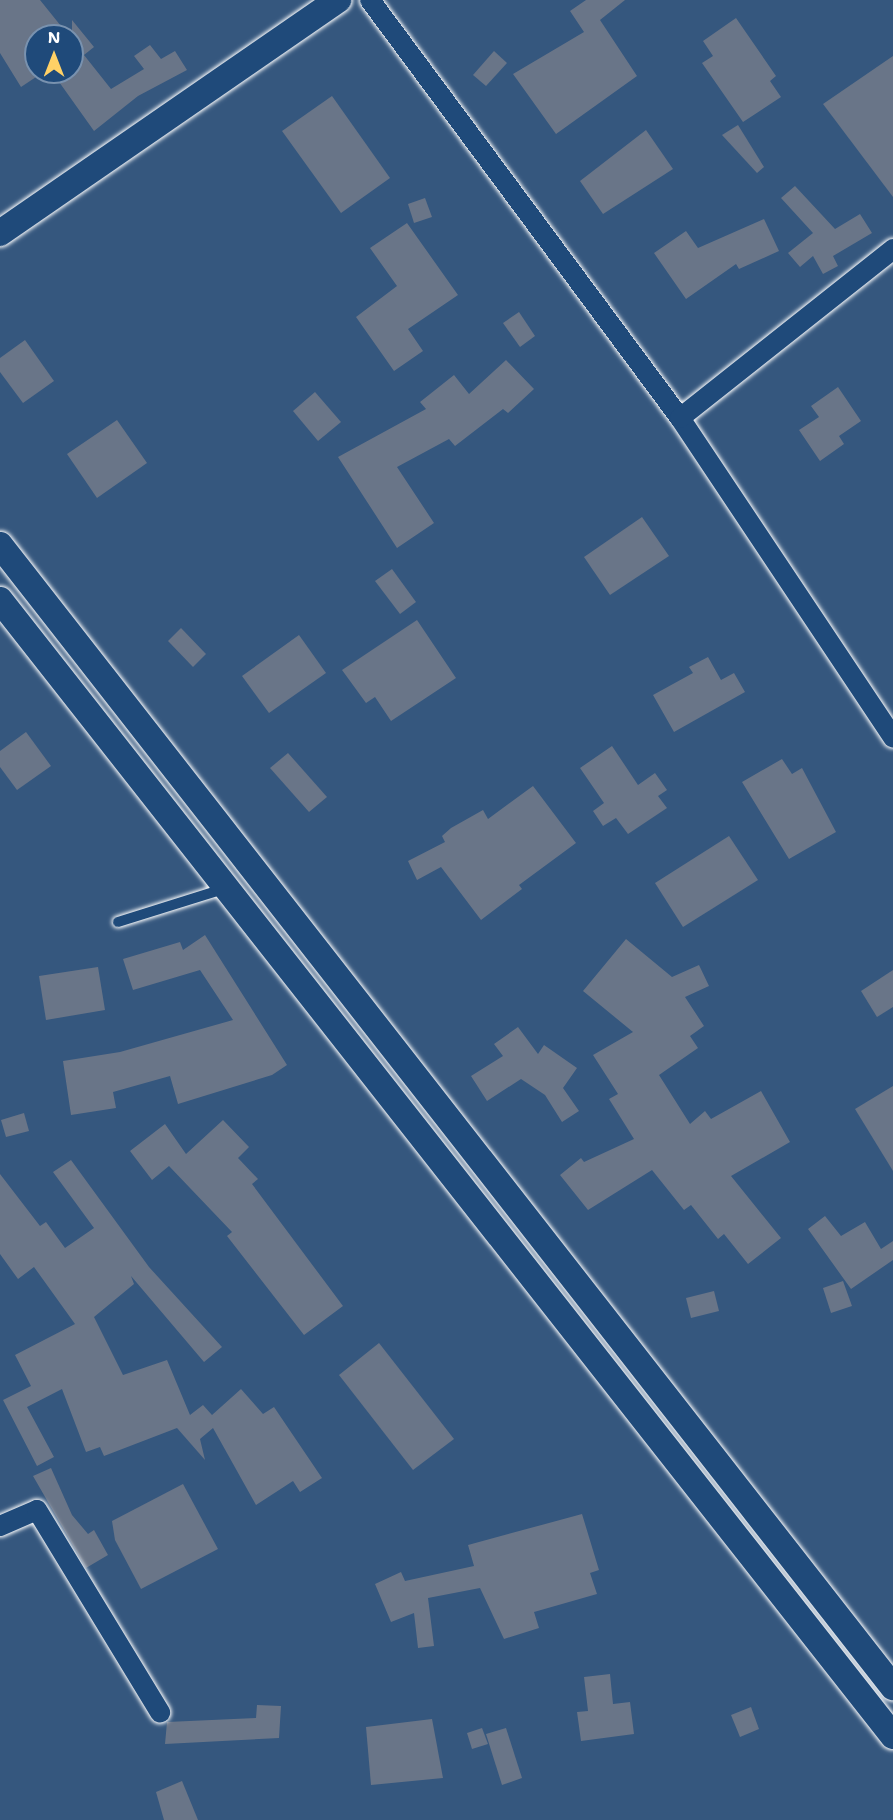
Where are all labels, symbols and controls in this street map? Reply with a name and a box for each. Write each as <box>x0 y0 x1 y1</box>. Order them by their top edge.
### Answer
north arrow <box>24 24 84 84</box>
text: N <box>48 27 60 48</box>

